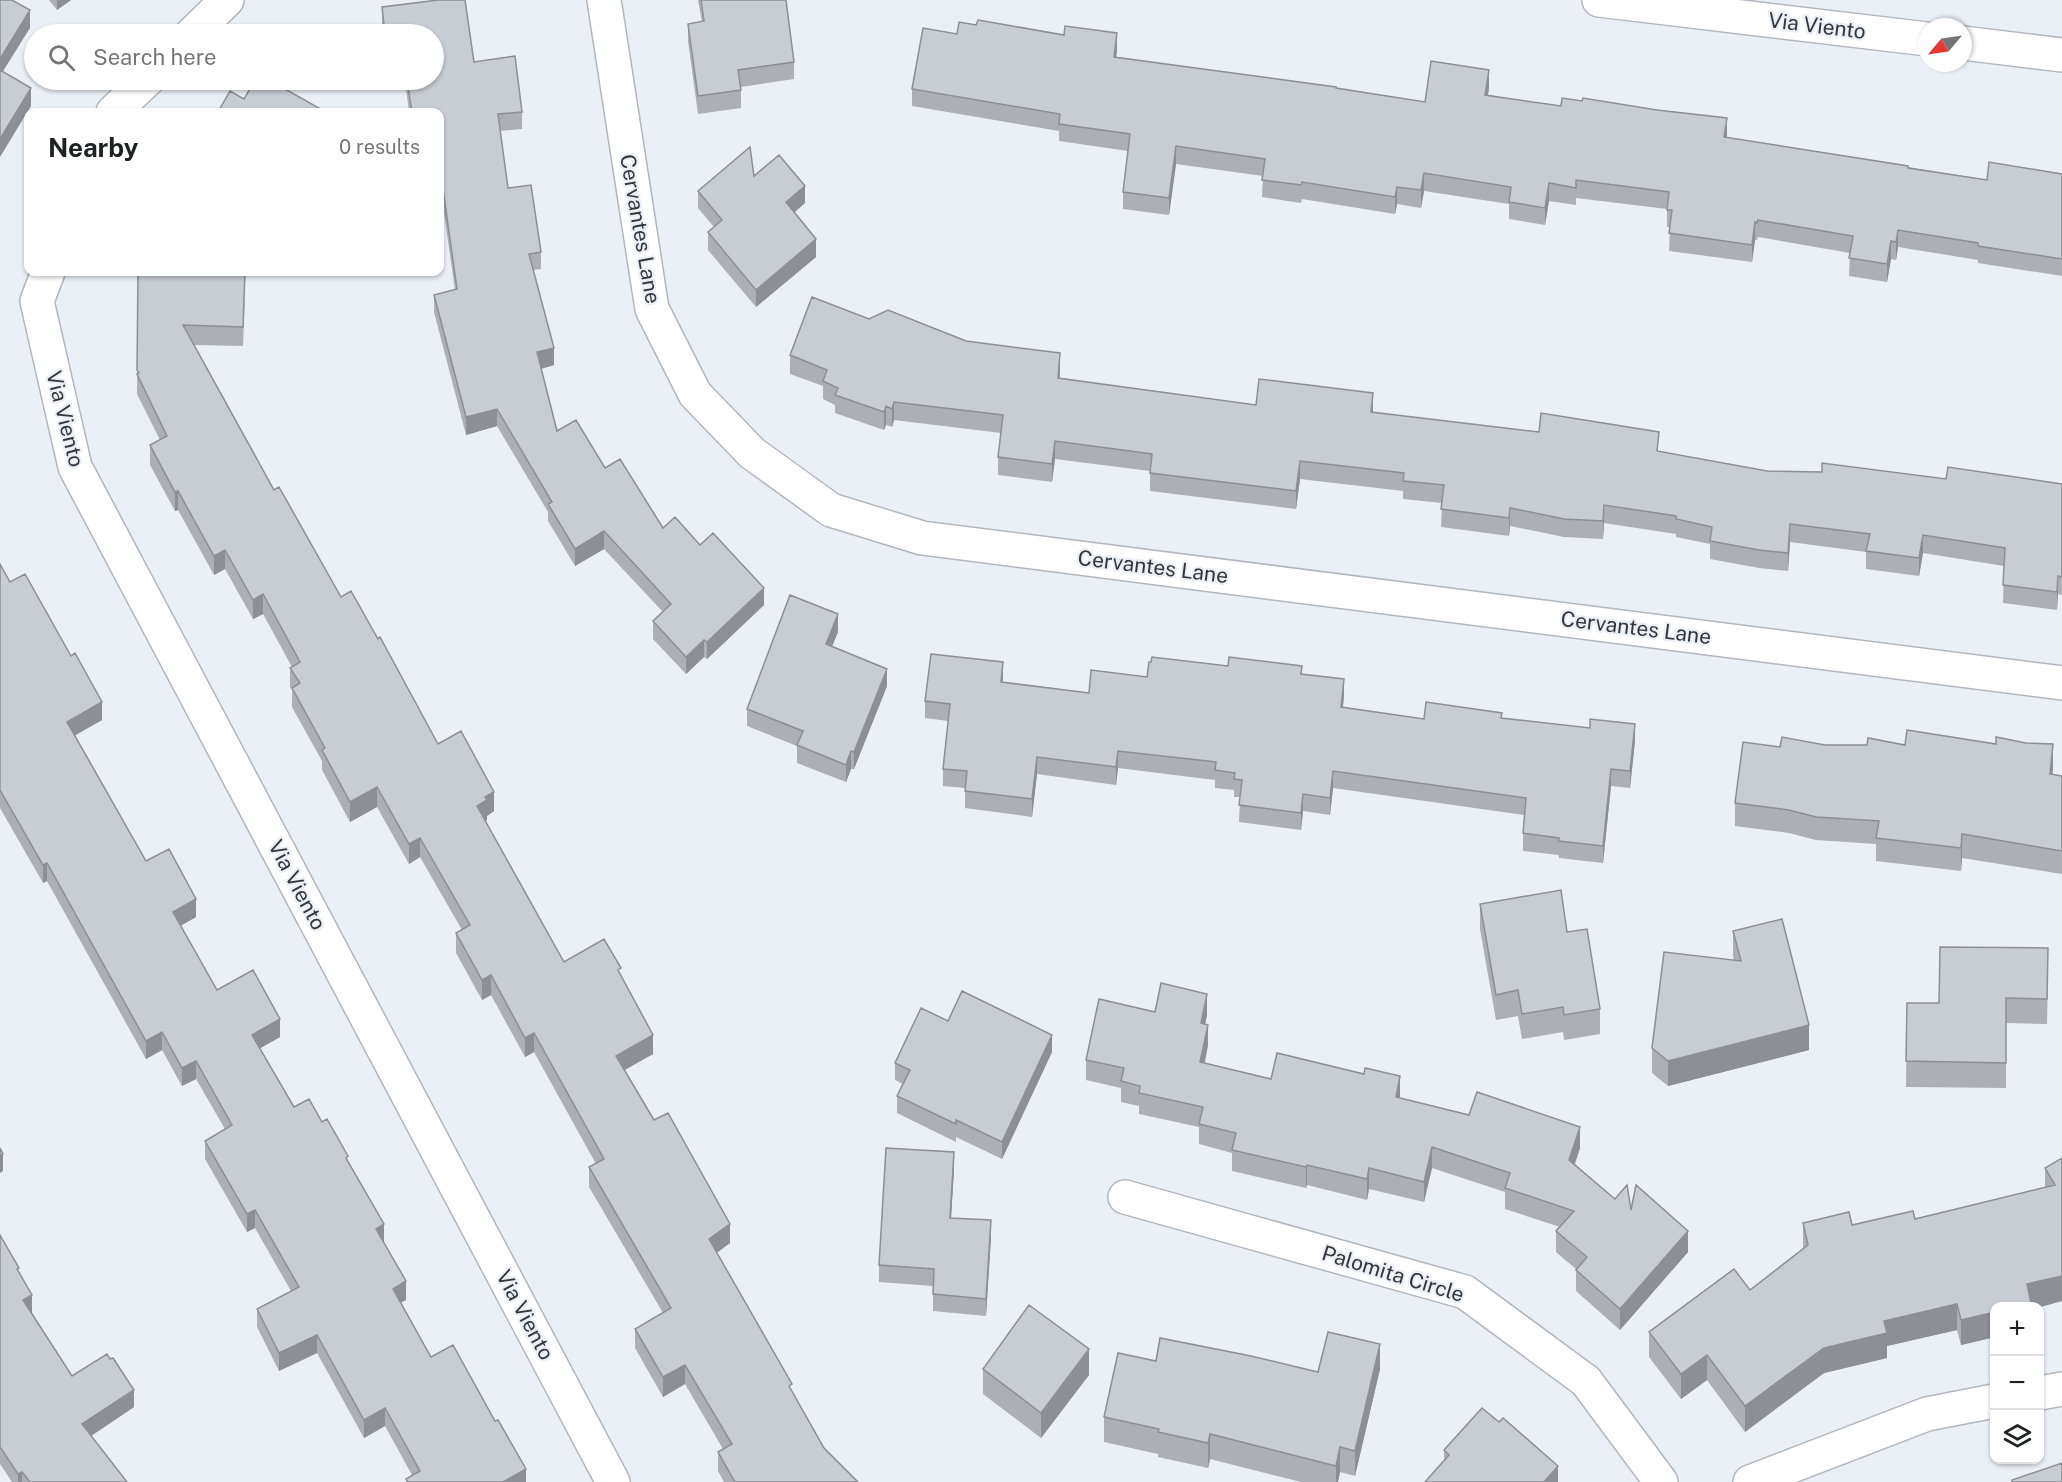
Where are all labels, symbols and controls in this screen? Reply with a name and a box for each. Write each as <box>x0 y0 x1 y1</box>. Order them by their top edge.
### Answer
street label: Via Viento <box>1767 7 1867 44</box>
north arrow <box>1918 18 1972 72</box>
search box <box>24 24 444 90</box>
icon: search <box>45 41 78 74</box>
text: Search here <box>93 44 217 70</box>
text: Nearby <box>48 132 138 163</box>
text: 0 results <box>339 135 420 159</box>
street label: Cervantes Lane <box>615 152 666 306</box>
street label: Via Viento <box>41 368 89 470</box>
street label: Cervantes Lane <box>1076 545 1230 588</box>
street label: Cervantes Lane <box>1559 606 1713 649</box>
street label: Via Viento <box>263 836 332 934</box>
street label: Palomita Circle <box>1319 1240 1467 1307</box>
street label: Via Viento <box>491 1266 560 1364</box>
map controls <box>1990 1302 2044 1464</box>
button: + <box>1990 1302 2044 1356</box>
button: − <box>1990 1356 2044 1410</box>
button: layers <box>1990 1410 2044 1464</box>

